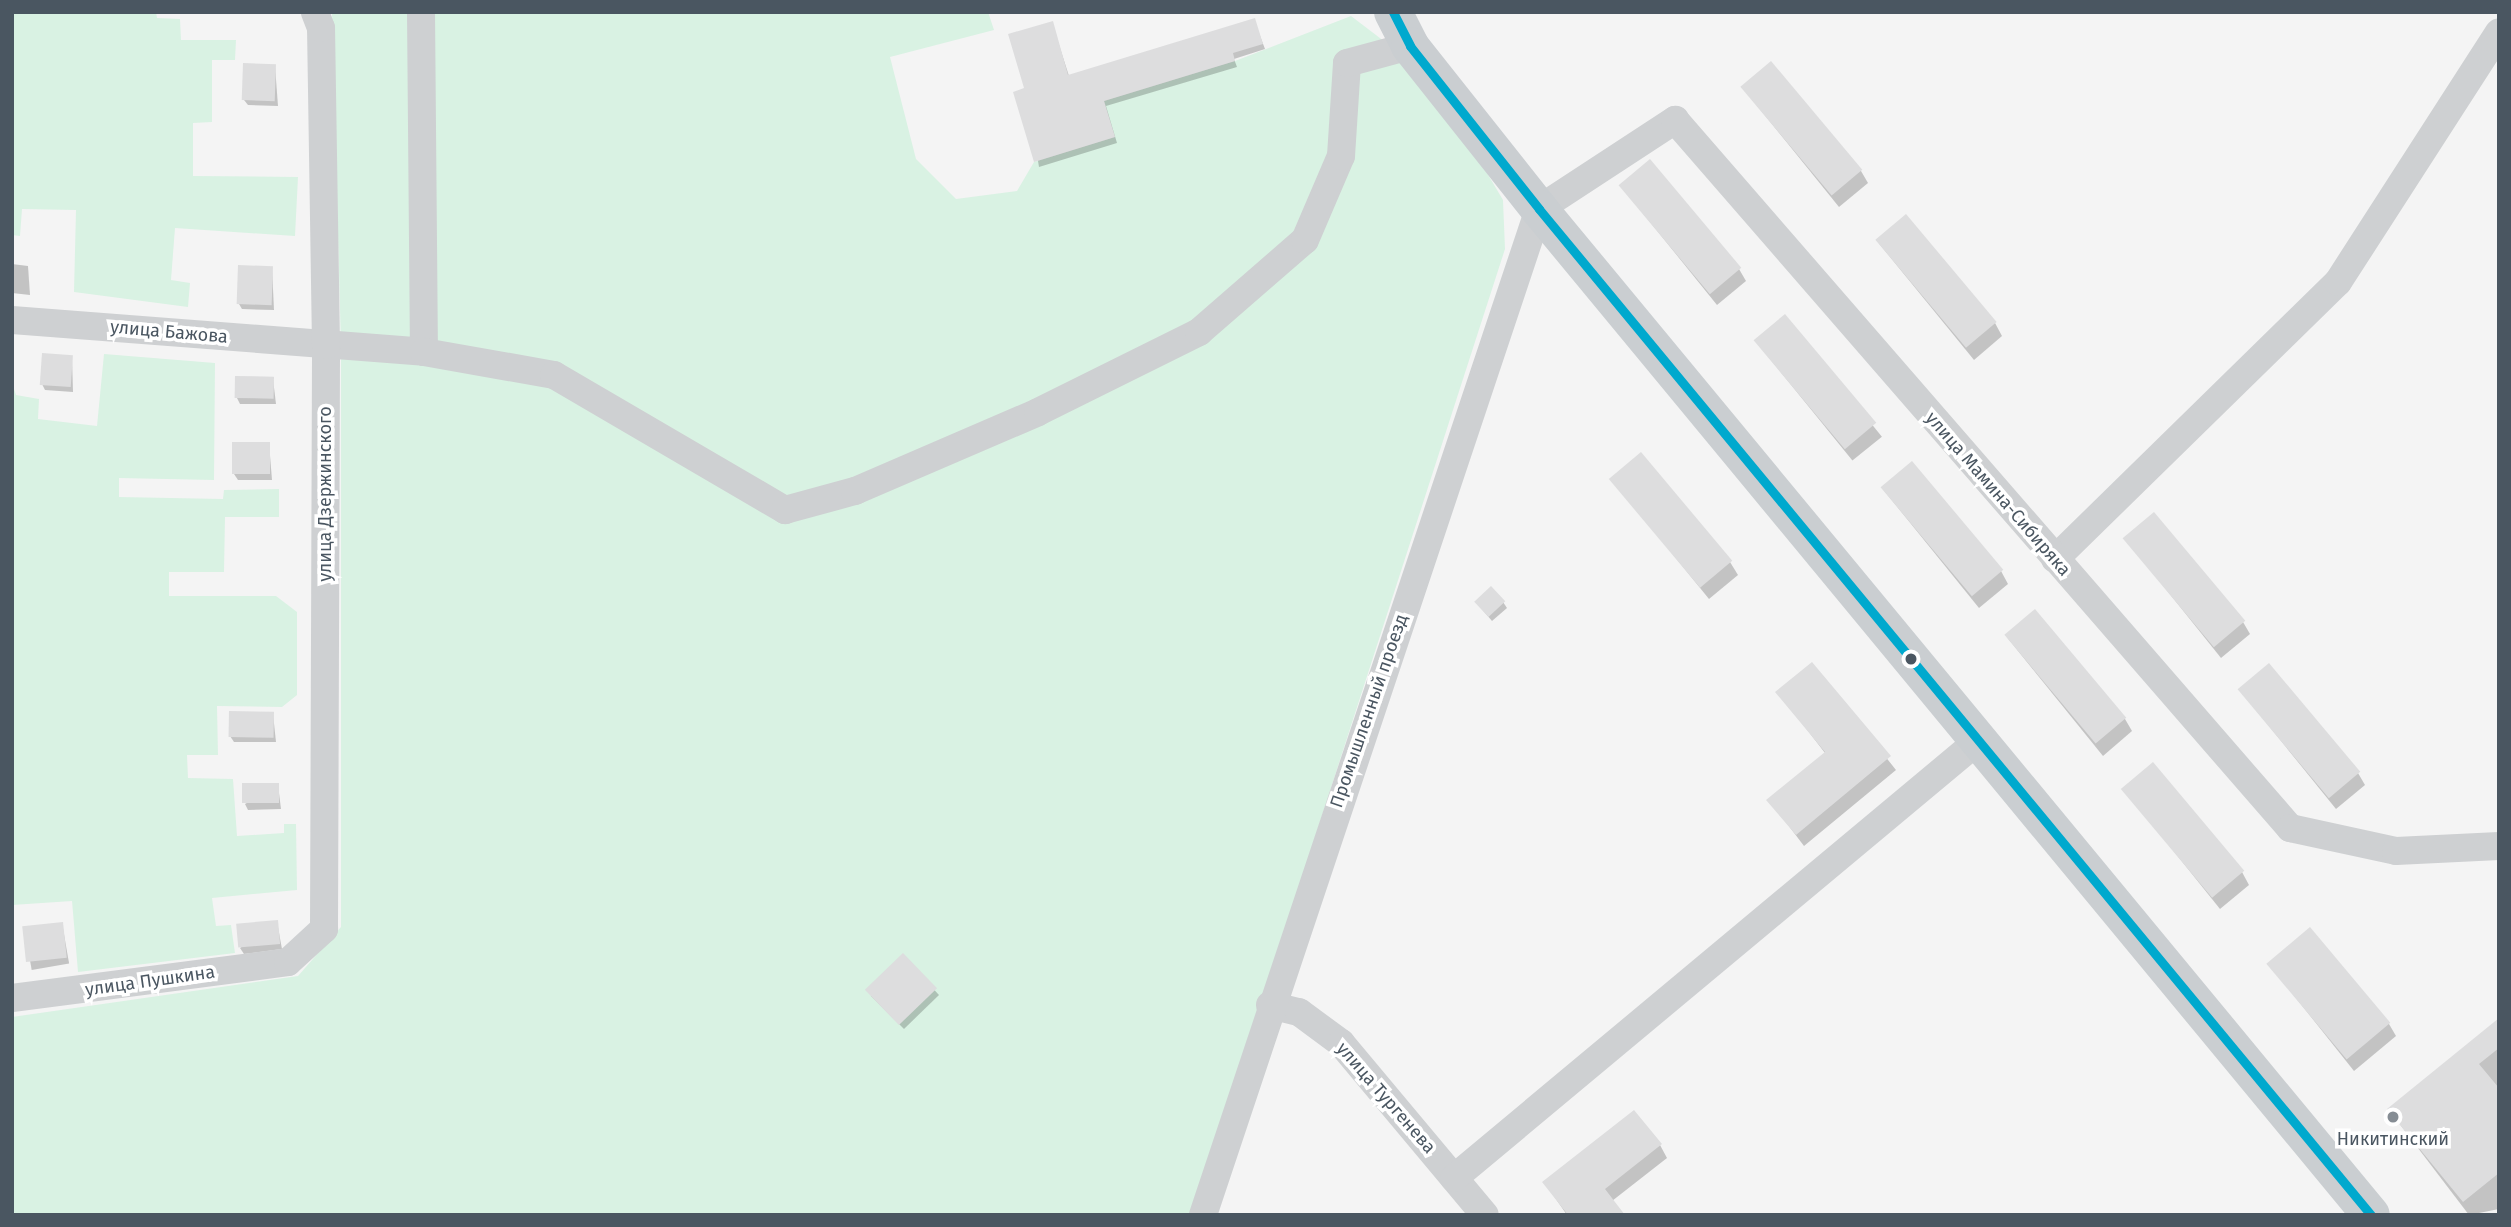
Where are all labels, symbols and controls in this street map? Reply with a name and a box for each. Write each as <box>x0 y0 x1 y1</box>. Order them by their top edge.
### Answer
street label: улица Бажова <box>109 316 229 348</box>
street label: улица Дзержинского <box>314 406 336 582</box>
street label: улица Мамина-Сибиряка <box>1921 408 2075 580</box>
street label: Промышленный проезд <box>1326 611 1412 811</box>
unlabelled marker <box>1904 652 1918 666</box>
street label: улица Пушкина <box>84 961 216 1001</box>
street label: улица Тургенева <box>1332 1038 1440 1158</box>
marker: Никитинский <box>2385 1109 2401 1125</box>
place label: Никитинский <box>2337 1128 2449 1150</box>

